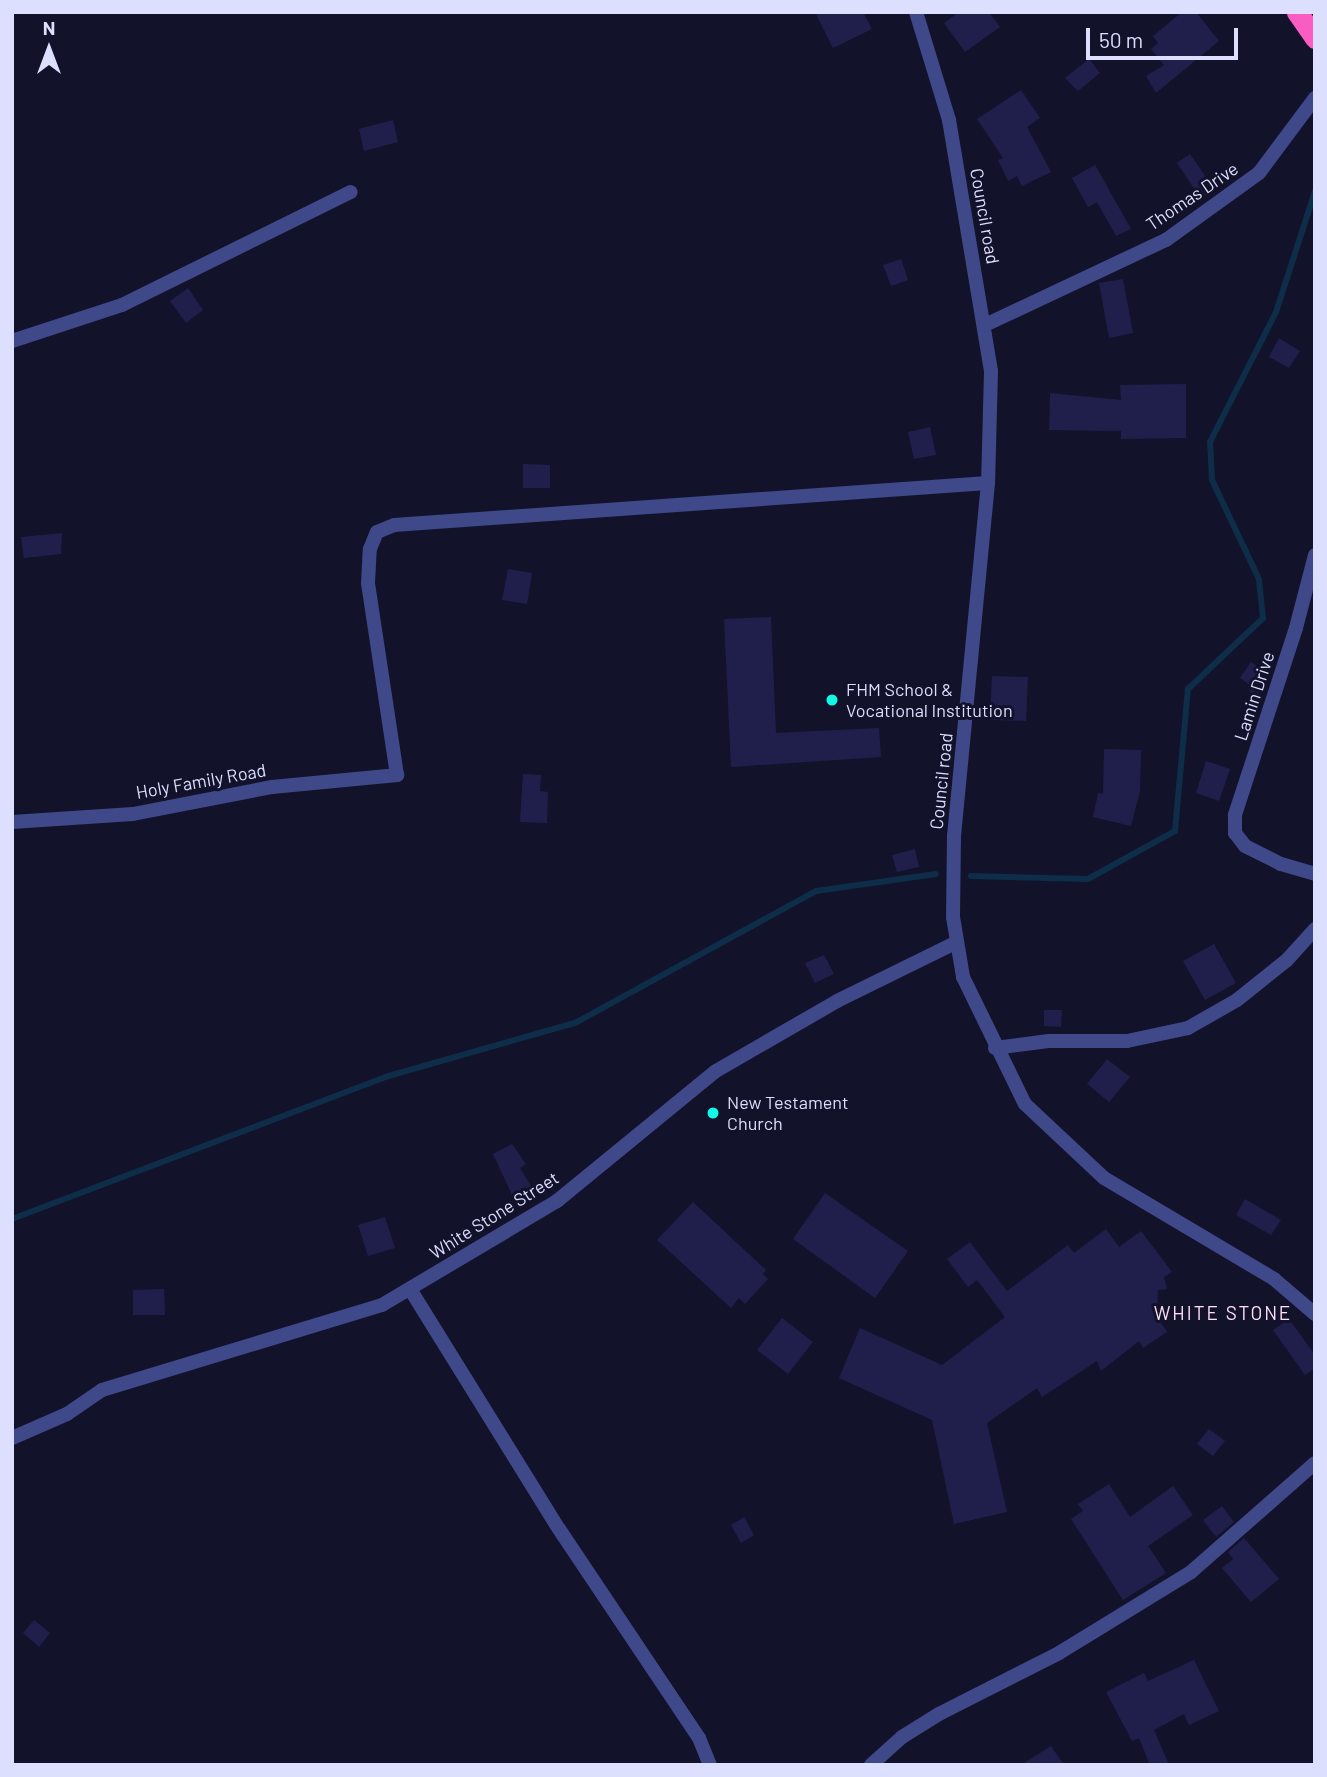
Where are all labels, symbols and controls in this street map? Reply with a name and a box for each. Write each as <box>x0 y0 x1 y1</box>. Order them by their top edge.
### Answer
north arrow <box>14 14 84 84</box>
scale bar <box>1089 14 1241 58</box>
text: N <box>43 16 55 39</box>
text: 50 m <box>1099 27 1143 52</box>
street label: Thomas Drive <box>1142 157 1242 235</box>
street label: Council road <box>966 166 1004 266</box>
street label: Lamin Drive <box>1229 649 1279 743</box>
place label: FHM School & Vocational Institution <box>846 679 1013 722</box>
marker: FHM School & Vocational Institution <box>824 692 840 708</box>
street label: Council road <box>925 732 957 830</box>
street label: Holy Family Road <box>134 759 268 803</box>
place label: New Testament Church <box>727 1092 849 1134</box>
marker: New Testament Church <box>705 1105 721 1121</box>
street label: White Stone Street <box>425 1167 563 1263</box>
district label: WHITE STONE <box>1155 1302 1291 1324</box>

